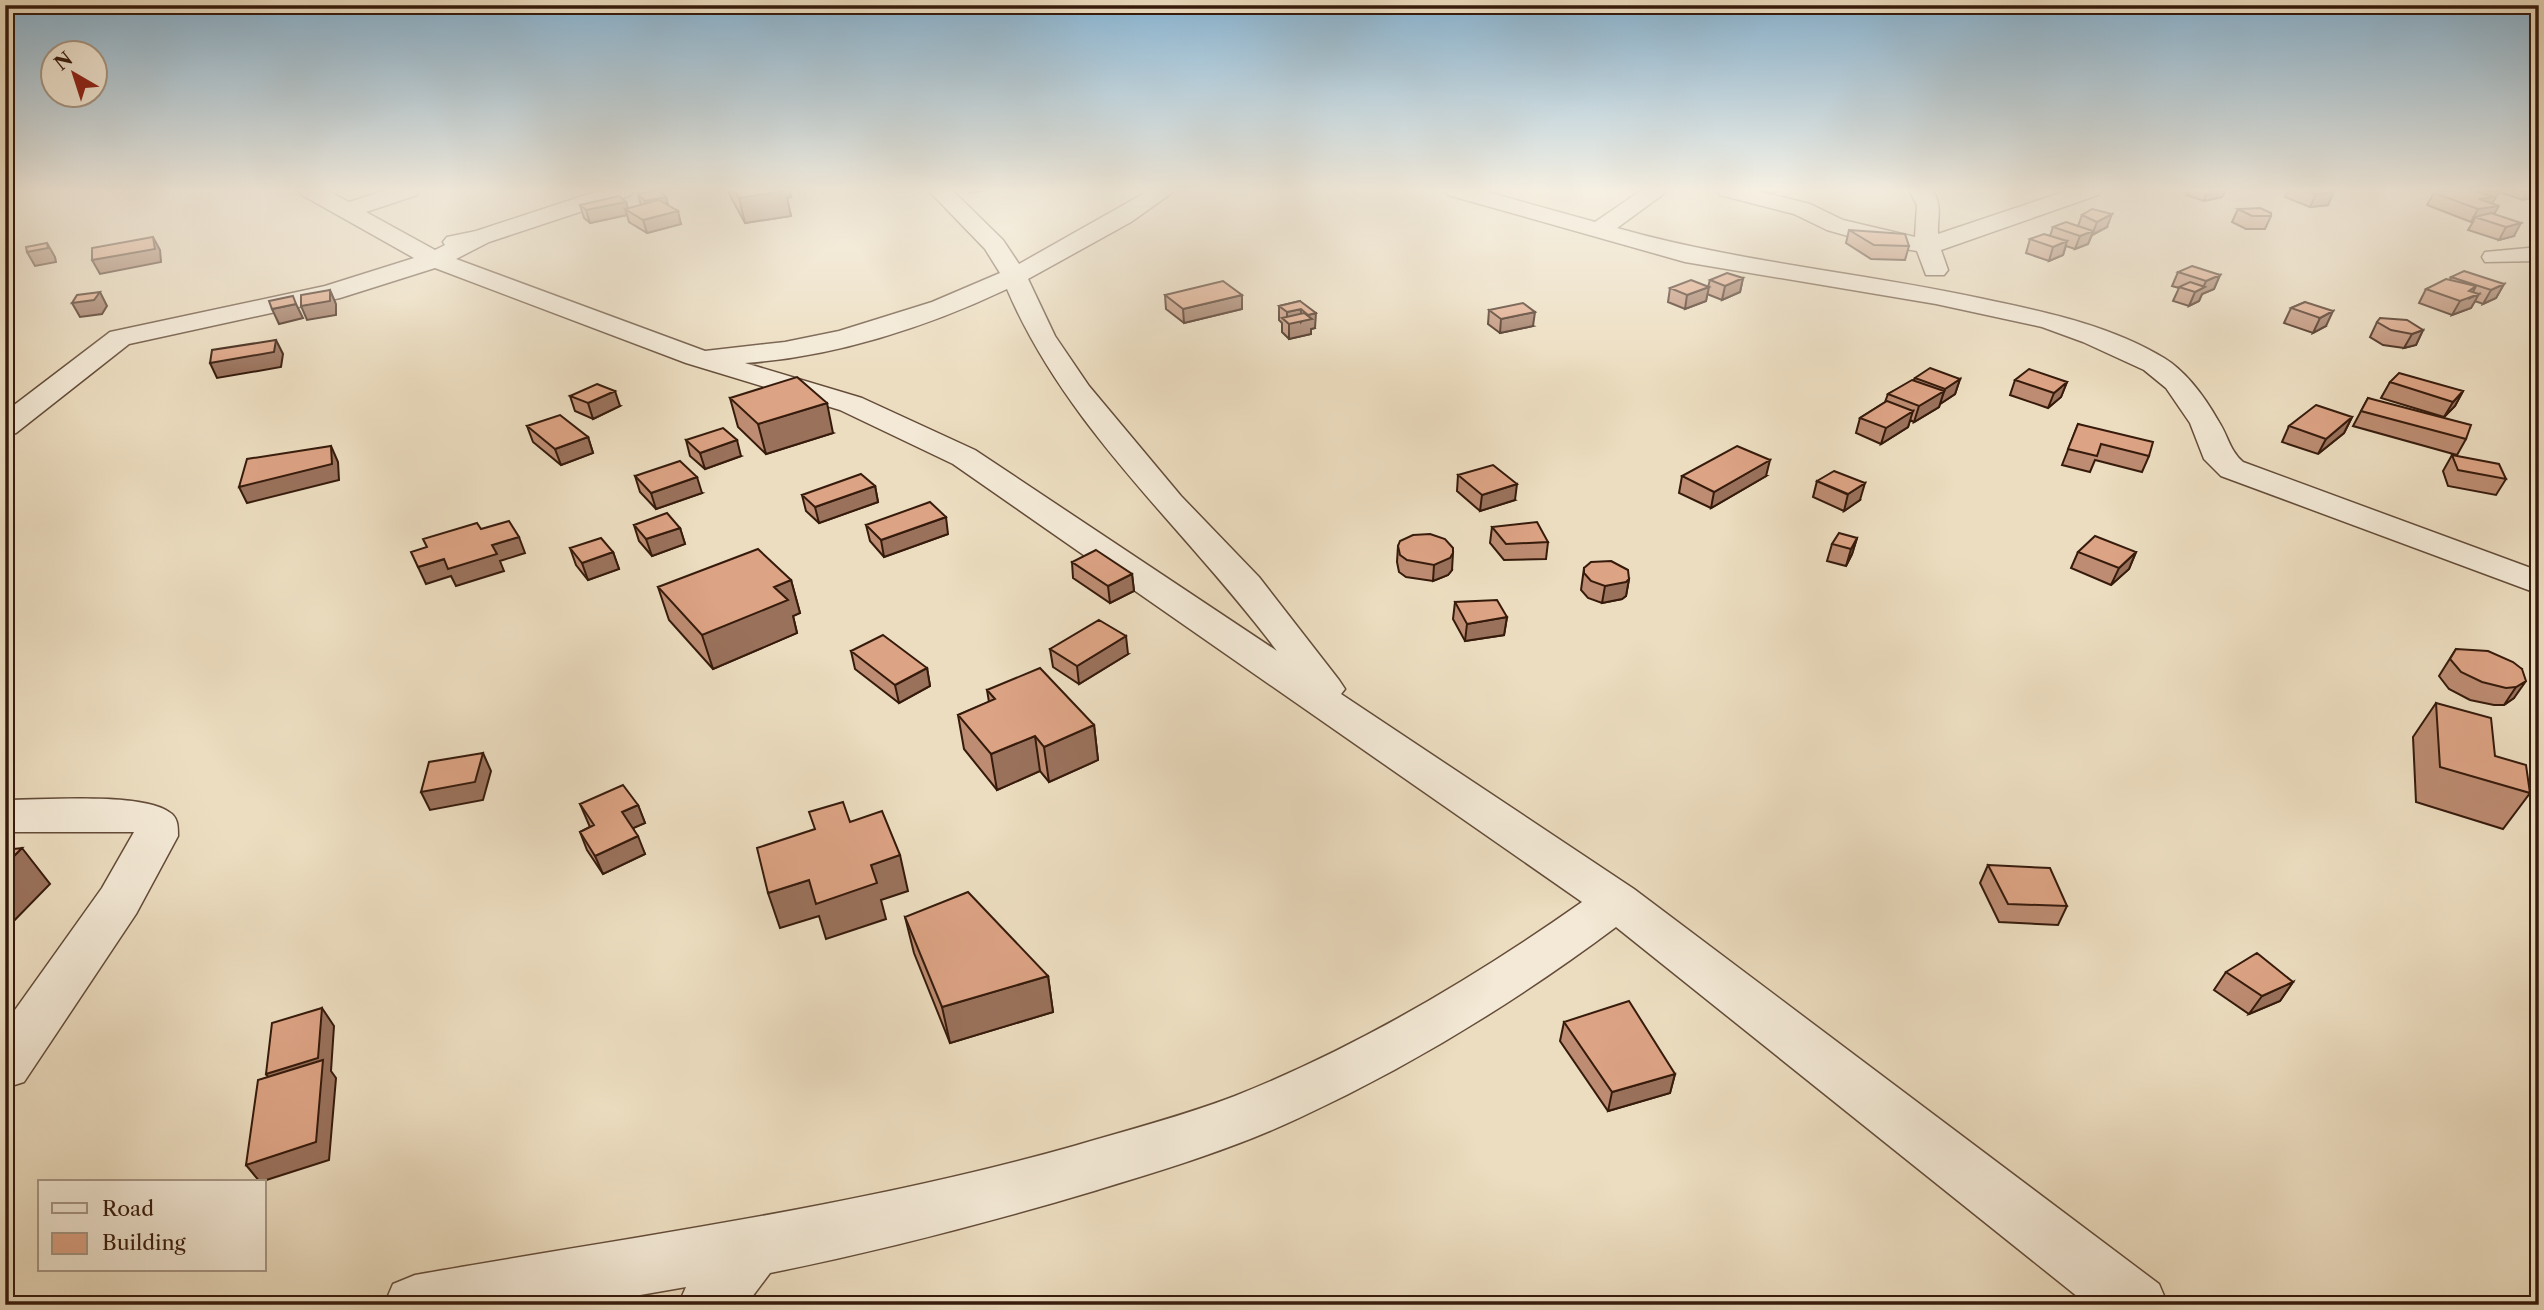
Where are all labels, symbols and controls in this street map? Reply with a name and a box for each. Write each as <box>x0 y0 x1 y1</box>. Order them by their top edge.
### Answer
north arrow <box>38 38 108 108</box>
text: N <box>50 47 77 75</box>
legend <box>38 1180 266 1272</box>
text: Road <box>102 1196 154 1221</box>
text: Building <box>102 1230 187 1255</box>

